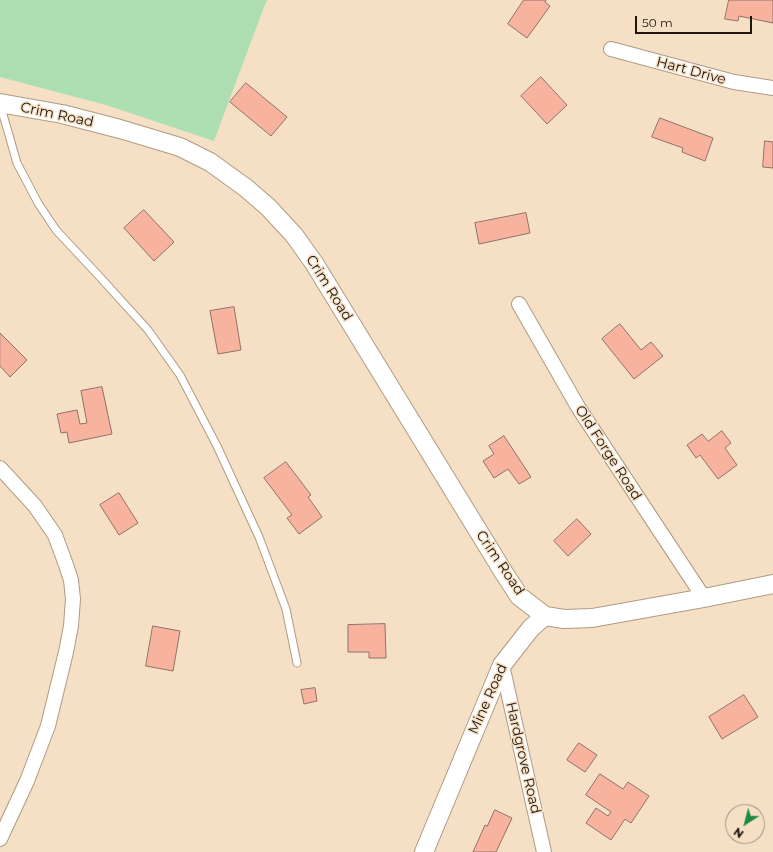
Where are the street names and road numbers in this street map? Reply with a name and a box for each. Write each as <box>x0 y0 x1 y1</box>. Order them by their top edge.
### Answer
street label: Hart Drive <box>654 54 728 88</box>
street label: Crim Road <box>19 99 95 131</box>
street label: Crim Road <box>302 252 356 324</box>
street label: Old Forge Road <box>571 402 645 504</box>
street label: Crim Road <box>472 527 528 599</box>
street label: Mine Road <box>465 661 511 737</box>
street label: Hardgrove Road <box>502 700 544 816</box>

